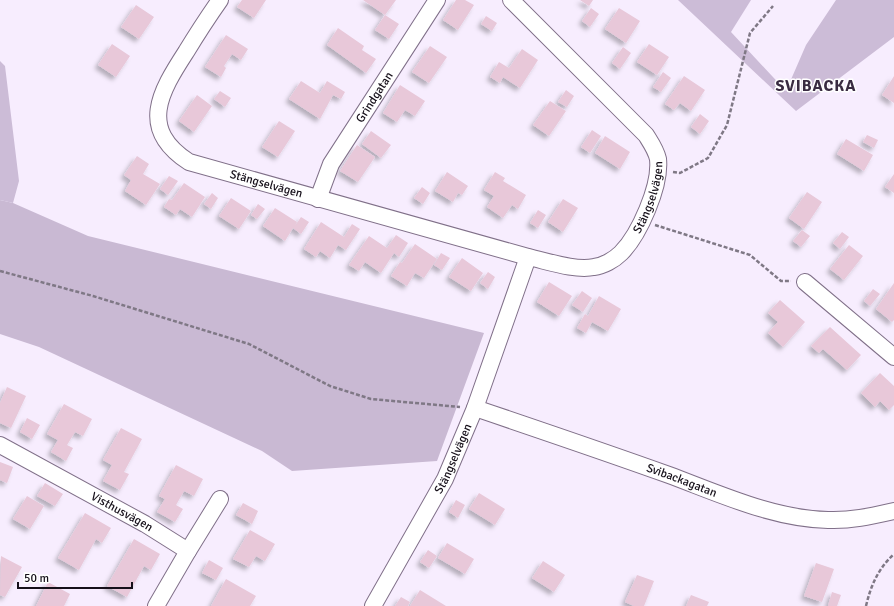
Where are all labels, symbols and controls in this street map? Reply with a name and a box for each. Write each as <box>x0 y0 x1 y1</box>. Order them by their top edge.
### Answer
street label: Grindgatan <box>353 69 397 126</box>
district label: SVIBACKA <box>776 76 856 96</box>
street label: Stängselvägen <box>630 161 666 236</box>
street label: Stängselvägen <box>228 167 304 201</box>
street label: Stängselvägen <box>431 421 476 496</box>
street label: Svibackagatan <box>644 461 719 501</box>
street label: Visthusvägen <box>88 489 156 535</box>
scale bar <box>18 564 132 590</box>
text: 50 m <box>24 571 49 586</box>

